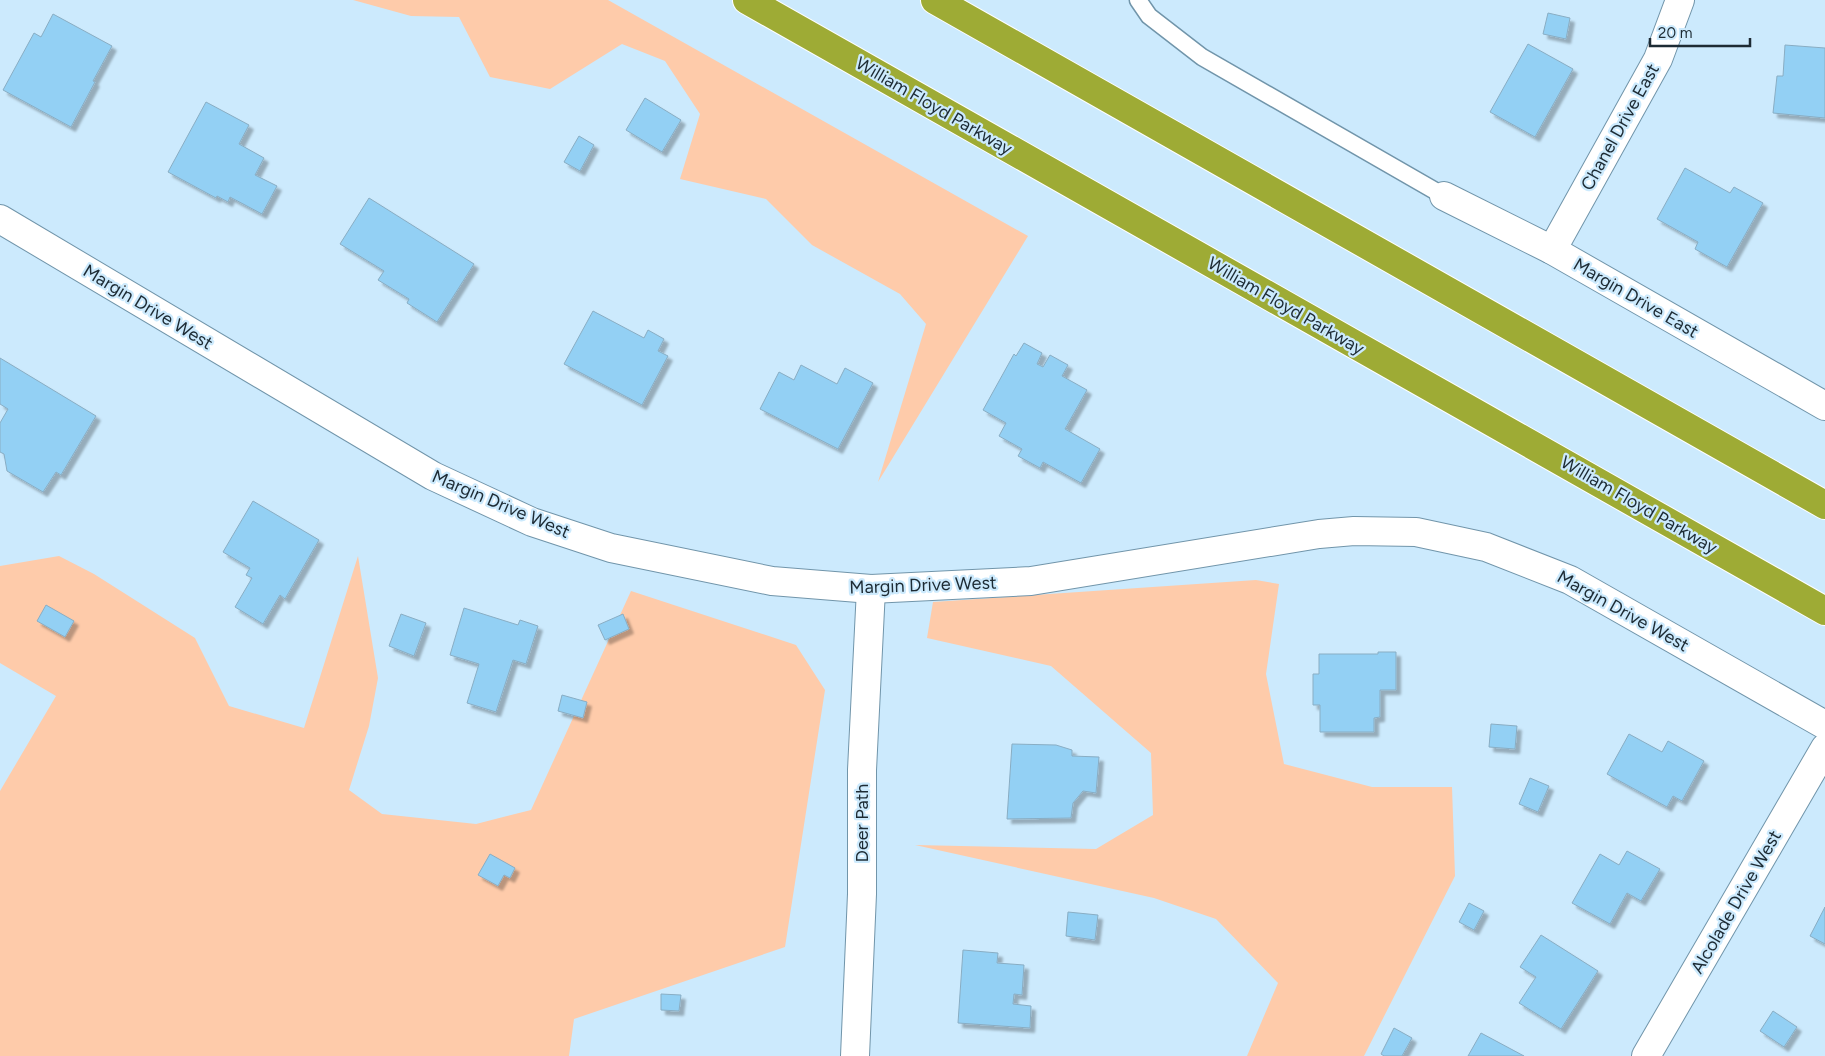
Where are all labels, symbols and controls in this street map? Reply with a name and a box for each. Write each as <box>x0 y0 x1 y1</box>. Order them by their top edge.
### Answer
scale bar <box>1650 15 1750 47</box>
text: 20 m <box>1658 24 1692 42</box>
street label: William Floyd Parkway <box>852 52 1017 160</box>
street label: Chanel Drive East <box>1576 60 1664 194</box>
street label: William Floyd Parkway <box>1204 252 1369 360</box>
street label: Margin Drive East <box>1570 253 1703 343</box>
street label: Margin Drive West <box>79 260 217 354</box>
street label: William Floyd Parkway <box>1557 451 1722 559</box>
street label: Margin Drive West <box>429 465 573 543</box>
street label: Margin Drive West <box>1553 566 1693 656</box>
street label: Margin Drive West <box>849 571 997 599</box>
street label: Deer Path <box>851 784 873 862</box>
street label: Alcolade Drive West <box>1686 826 1786 978</box>

